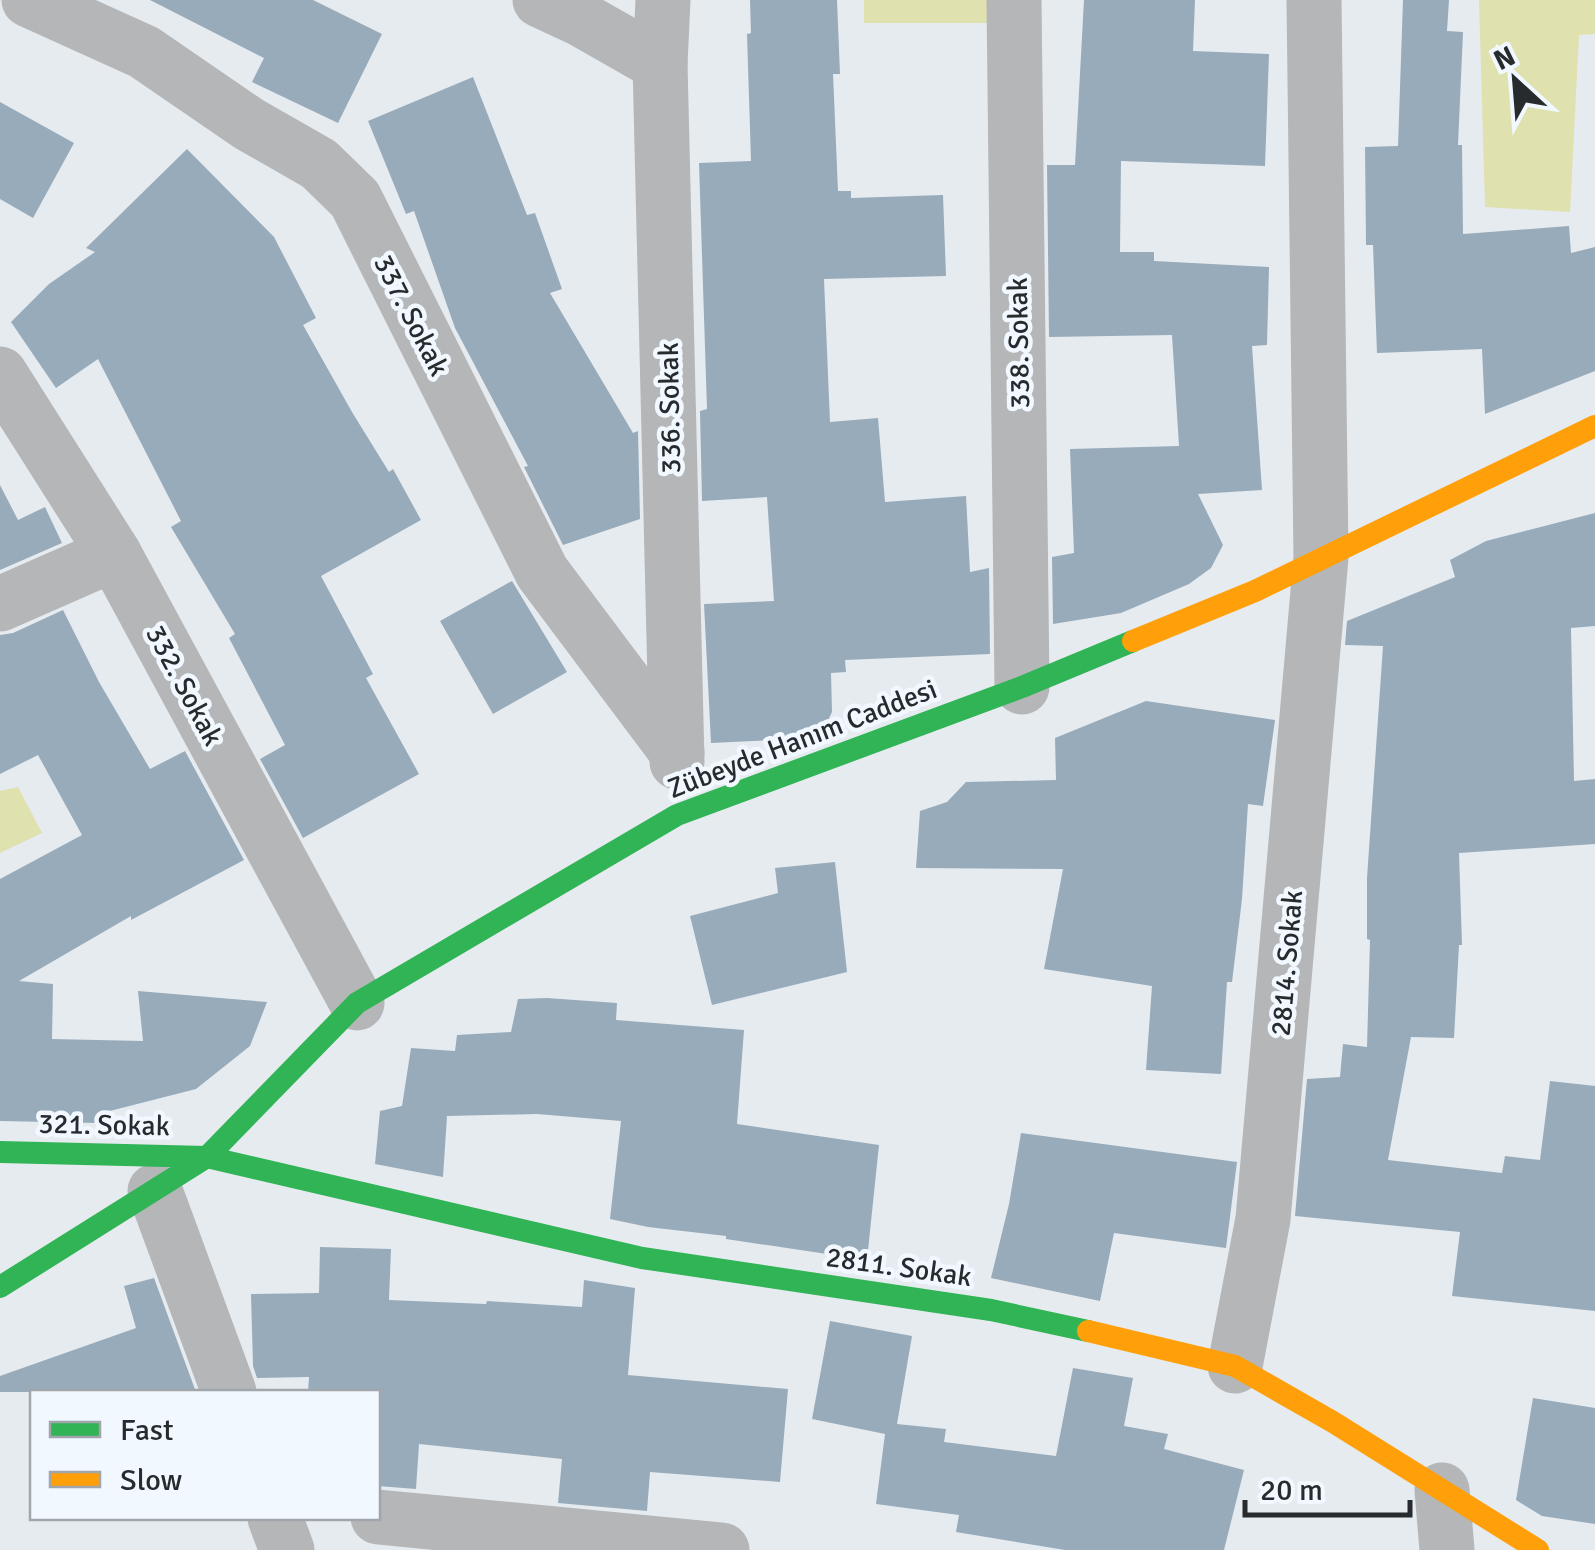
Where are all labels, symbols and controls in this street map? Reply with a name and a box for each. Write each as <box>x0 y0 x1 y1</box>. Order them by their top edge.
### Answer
north arrow <box>1465 30 1565 130</box>
text: N <box>1488 39 1521 78</box>
street label: 337. Sokak <box>366 249 456 382</box>
street label: 338. Sokak <box>1001 277 1037 409</box>
street label: 336. Sokak <box>652 342 688 474</box>
street label: 332. Sokak <box>138 620 230 751</box>
street label: Zübeyde Hanım Caddesi <box>663 672 942 806</box>
street label: 2814. Sokak <box>1264 889 1310 1037</box>
street label: 321. Sokak <box>38 1107 170 1143</box>
street label: 2811. Sokak <box>824 1240 974 1294</box>
legend <box>30 1390 380 1520</box>
text: Fast <box>120 1412 173 1449</box>
scale bar <box>1245 1455 1410 1517</box>
text: Slow <box>120 1462 182 1499</box>
text: 20 m <box>1260 1472 1323 1509</box>

